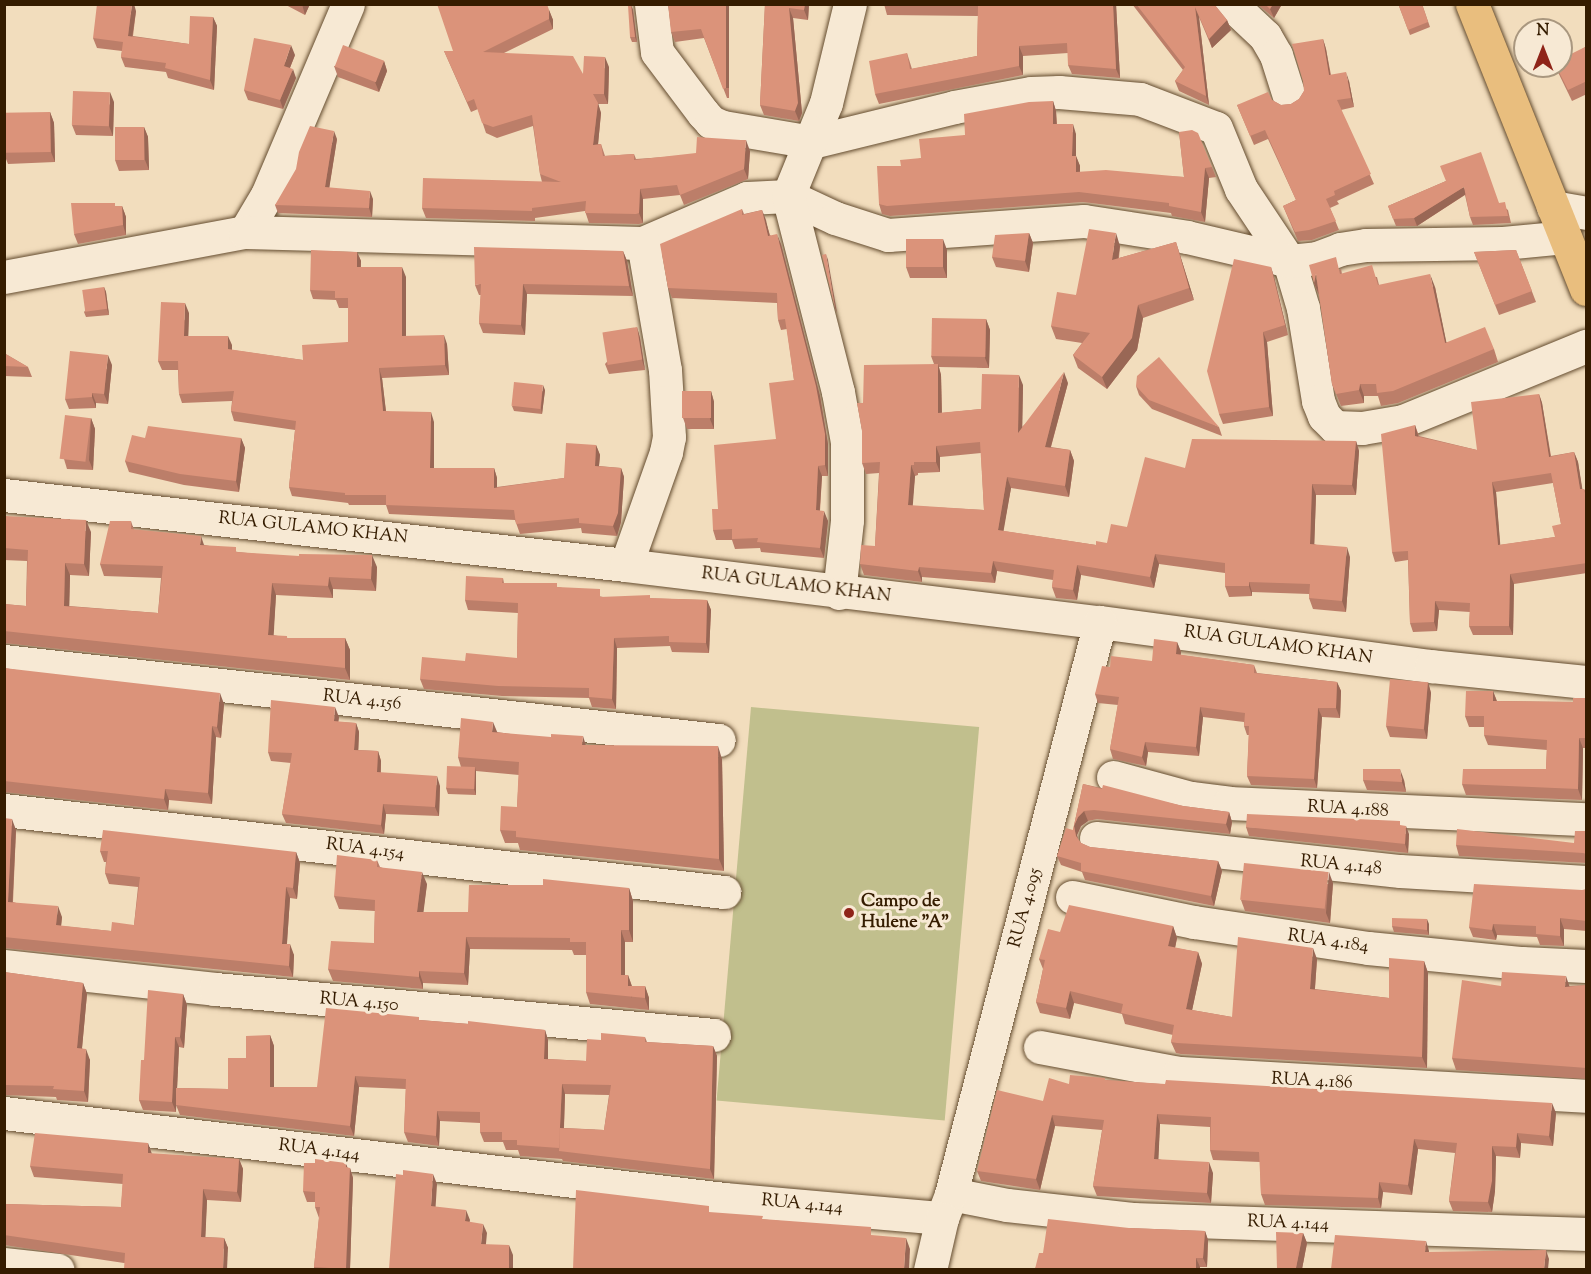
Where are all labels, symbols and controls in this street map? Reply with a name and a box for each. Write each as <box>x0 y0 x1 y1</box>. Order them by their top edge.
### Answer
north arrow <box>1513 18 1573 78</box>
text: N <box>1537 20 1549 43</box>
street label: RUA GULAMO KHAN <box>217 508 409 550</box>
street label: RUA GULAMO KHAN <box>700 564 892 608</box>
street label: RUA GULAMO KHAN <box>1182 622 1374 670</box>
street label: RUA 4.156 <box>322 686 402 716</box>
street label: RUA 4.188 <box>1307 797 1389 823</box>
street label: RUA 4.154 <box>325 834 405 866</box>
street label: RUA 4.148 <box>1299 852 1383 880</box>
street label: RUA 4.095 <box>1005 866 1047 950</box>
place label: Campo de Hulene "A" <box>861 892 949 934</box>
marker: Campo de Hulene "A" <box>842 906 856 920</box>
street label: RUA 4.184 <box>1286 926 1370 958</box>
street label: RUA 4.150 <box>319 989 399 1017</box>
street label: RUA 4.186 <box>1271 1069 1353 1095</box>
street label: RUA 4.144 <box>277 1135 361 1167</box>
street label: RUA 4.144 <box>760 1191 844 1219</box>
street label: RUA 4.144 <box>1247 1212 1329 1236</box>

